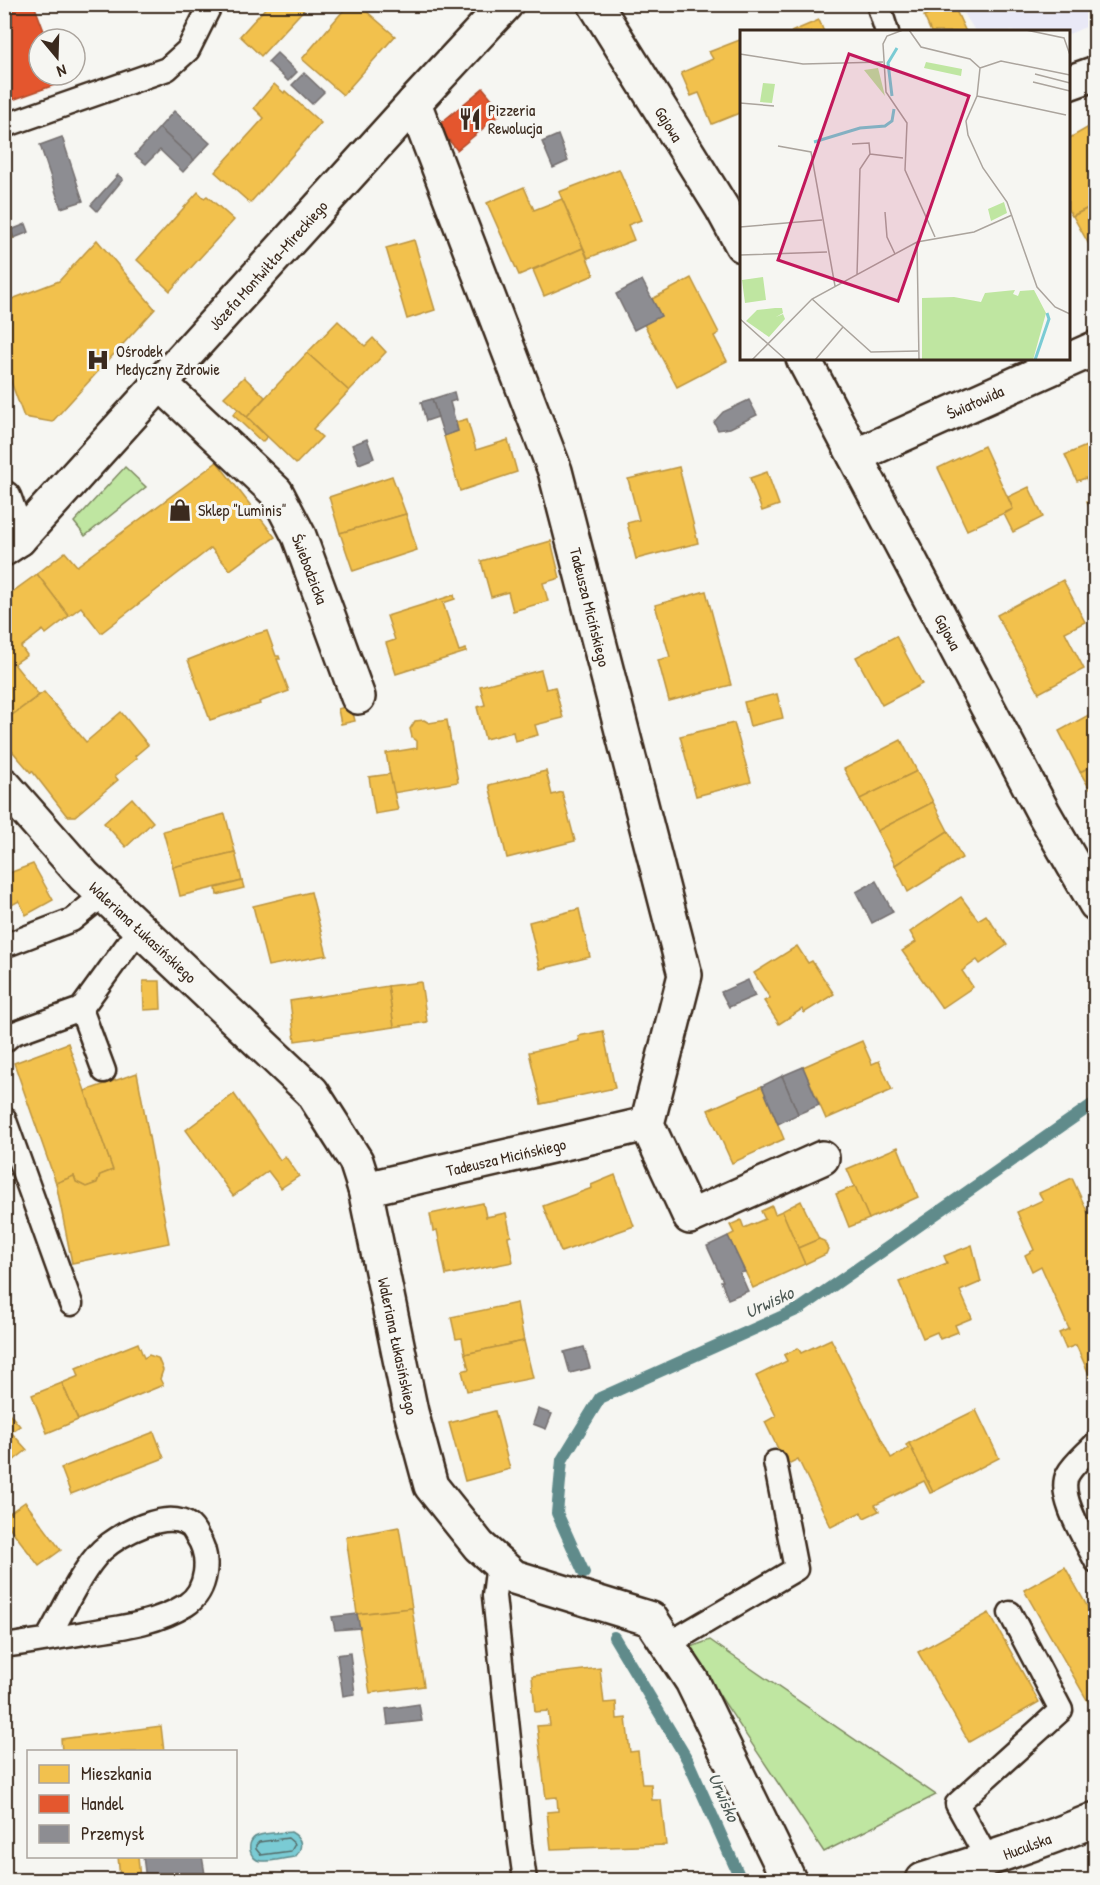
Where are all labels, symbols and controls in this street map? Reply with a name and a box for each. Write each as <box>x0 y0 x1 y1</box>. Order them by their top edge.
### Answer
north arrow <box>27 27 87 87</box>
inset map <box>740 30 1070 360</box>
text: N <box>54 59 69 83</box>
place label: Pizzeria Rewolucja <box>488 99 542 139</box>
street label: Gajowa <box>650 102 688 146</box>
restaurant icon: Pizzeria Rewolucja <box>457 106 483 132</box>
street label: Józefa Montwiłła-Mireckiego <box>204 195 333 335</box>
place label: Ośrodek Medyczny Zdrowie <box>116 340 221 380</box>
hospital icon: Ośrodek Medyczny Zdrowie <box>85 347 111 373</box>
street label: Światowida <box>943 380 1007 424</box>
shop icon: Sklep "Luminis" <box>167 497 193 523</box>
place label: Sklep "Luminis" <box>198 499 287 521</box>
street label: Świebodzicka <box>287 531 333 607</box>
street label: Tadeusza Micińskiego <box>565 545 616 669</box>
street label: Gajowa <box>929 610 967 654</box>
street label: Waleriana Łukasińskiego <box>84 876 202 988</box>
street label: Tadeusza Micińskiego <box>444 1132 569 1181</box>
street label: Waleriana Łukasińskiego <box>373 1275 423 1417</box>
water label: Urwisko <box>741 1279 799 1324</box>
legend <box>27 1750 237 1858</box>
text: Mieszkania <box>81 1761 151 1786</box>
water label: Urwisko <box>702 1769 746 1827</box>
text: Handel <box>81 1791 124 1816</box>
text: Przemysł <box>81 1821 145 1846</box>
street label: Huculska <box>1000 1827 1054 1865</box>

